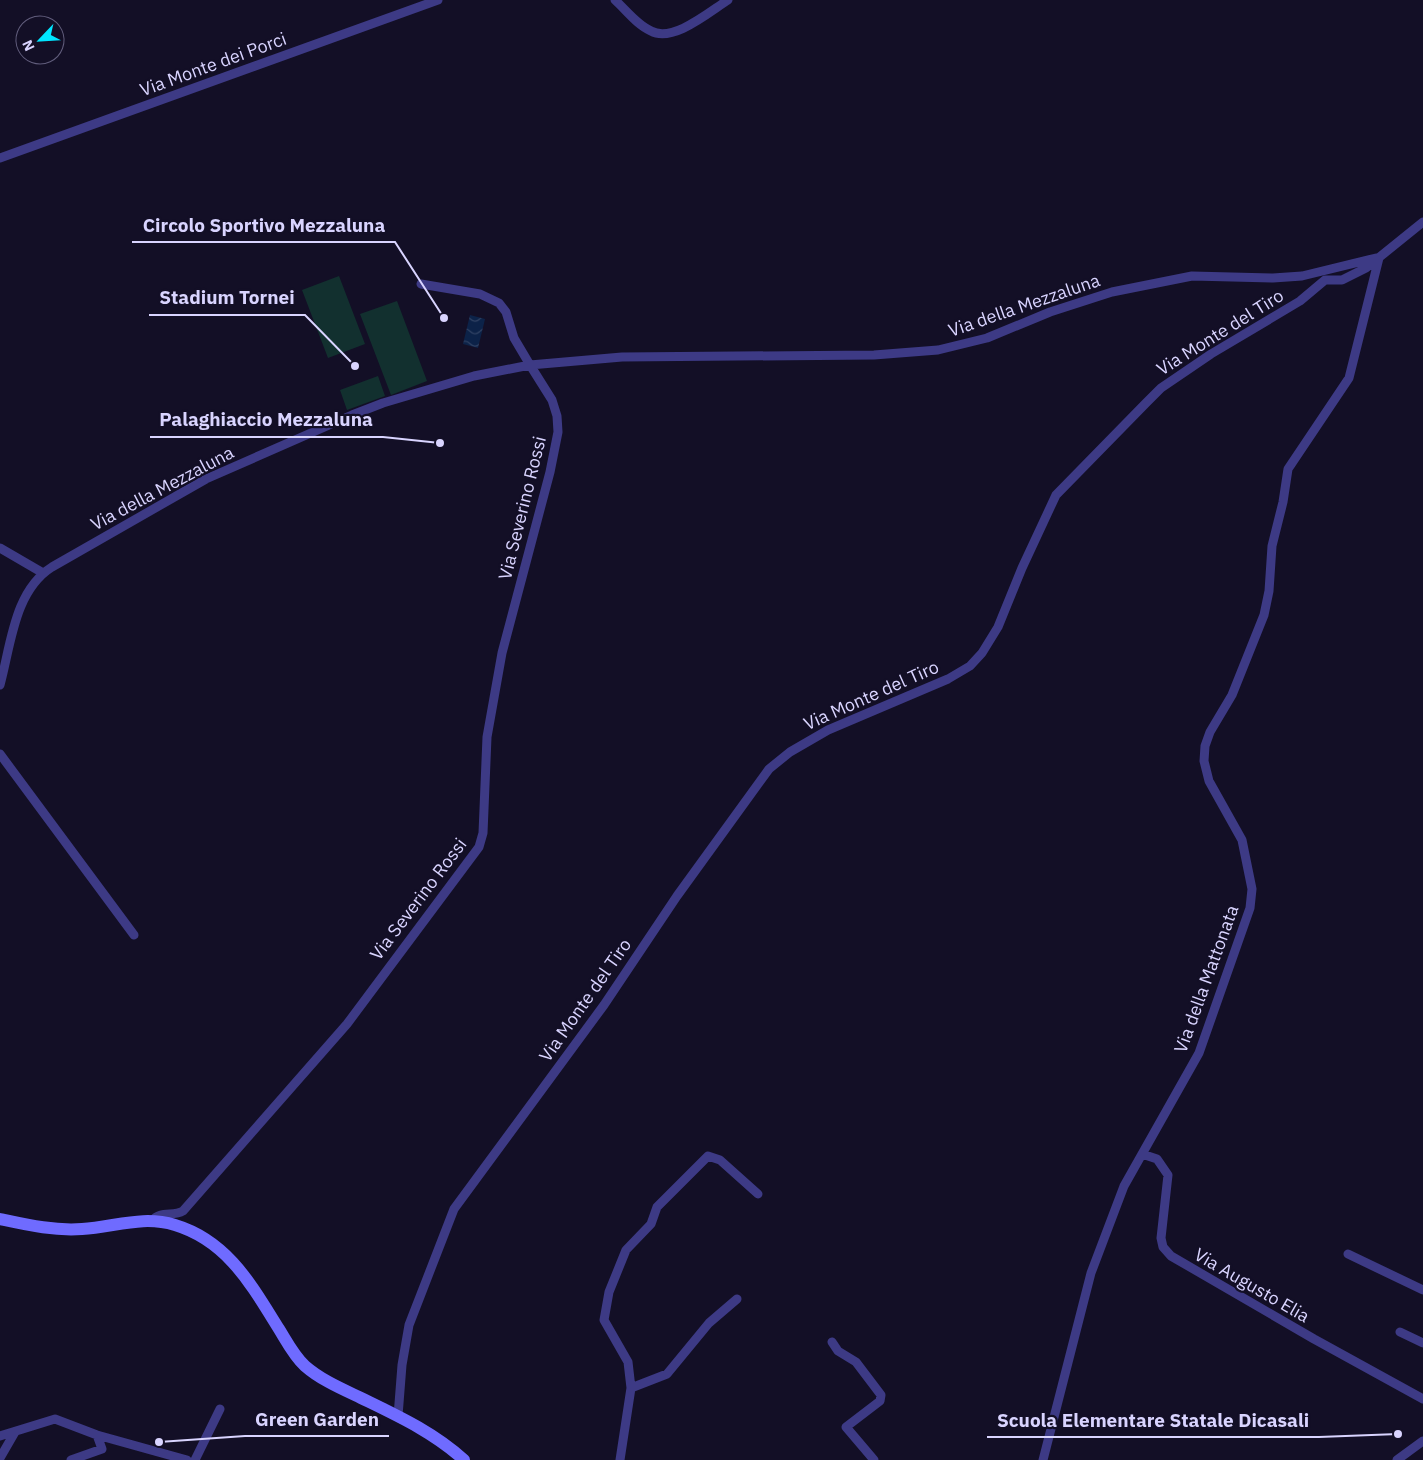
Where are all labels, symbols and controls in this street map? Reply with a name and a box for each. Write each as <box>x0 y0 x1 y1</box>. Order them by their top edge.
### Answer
north arrow <box>15 15 65 65</box>
street label: Via Monte dei Porci <box>137 27 289 101</box>
text: N <box>18 37 39 54</box>
callout: Circolo Sportivo Mezzaluna <box>132 208 395 242</box>
text: Circolo Sportivo Mezzaluna <box>143 213 385 237</box>
street label: Via della Mezzaluna <box>945 268 1103 342</box>
callout: Stadium Tornei <box>149 281 305 315</box>
street label: Via Monte del Tiro <box>1152 284 1288 380</box>
text: Stadium Tornei <box>159 285 295 309</box>
callout: Palaghiaccio Mezzaluna <box>150 403 383 437</box>
text: Palaghiaccio Mezzaluna <box>159 407 373 431</box>
street label: Via Severino Rossi <box>493 434 551 582</box>
street label: Via della Mezzaluna <box>86 440 238 535</box>
street label: Via Monte del Tiro <box>800 655 942 735</box>
street label: Via Severino Rossi <box>365 833 471 965</box>
street label: Via della Mattonata <box>1169 902 1244 1056</box>
street label: Via Monte del Tiro <box>534 934 636 1066</box>
street label: Via Augusto Elia <box>1190 1243 1314 1328</box>
callout: Green Garden <box>245 1402 389 1436</box>
callout: Scuola Elementare Statale Dicasali <box>987 1403 1319 1437</box>
text: Green Garden <box>255 1407 379 1431</box>
text: Scuola Elementare Statale Dicasali <box>997 1408 1309 1432</box>

